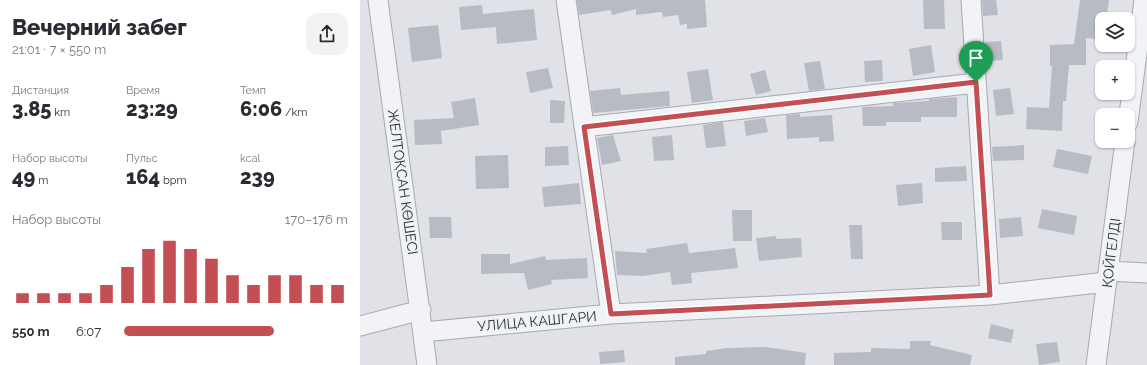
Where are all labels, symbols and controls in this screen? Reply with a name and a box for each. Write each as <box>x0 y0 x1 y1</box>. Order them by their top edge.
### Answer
map controls <box>1095 12 1135 148</box>
button: layers <box>1095 12 1135 52</box>
button: share <box>306 13 348 55</box>
text: Вечерний забег <box>12 14 187 40</box>
pin <box>959 41 993 82</box>
text: 21:01 · 7 × 550 m <box>12 42 106 57</box>
icon: arrive <box>965 47 987 69</box>
button: + <box>1095 60 1135 100</box>
text: Дистанция <box>12 84 69 97</box>
text: Время <box>126 84 160 97</box>
text: Темп <box>240 84 266 97</box>
text: 3.85 <box>12 97 51 121</box>
text: 23:29 <box>126 97 178 121</box>
text: 6:06 <box>240 97 282 121</box>
text: km <box>51 106 70 119</box>
text: /km <box>282 106 307 119</box>
street label: ЖЕЛТОҚСАН КӨШЕСІ <box>385 108 421 256</box>
button: − <box>1095 108 1135 148</box>
text: Набор высоты <box>12 152 87 165</box>
text: Пульс <box>126 152 157 165</box>
text: kcal <box>240 152 261 165</box>
text: 49 <box>12 165 35 189</box>
text: 164 <box>126 165 160 189</box>
text: 239 <box>240 165 275 189</box>
text: m <box>35 174 48 187</box>
text: bpm <box>160 174 187 187</box>
text: Набор высоты <box>12 212 101 227</box>
text: 170–176 m <box>285 212 348 227</box>
street label: ҚОЙГЕЛДІ <box>1098 217 1123 289</box>
street label: УЛИЦА КАШГАРИ <box>477 308 597 334</box>
text: 550 m <box>12 324 50 339</box>
text: 6:07 <box>76 324 101 339</box>

